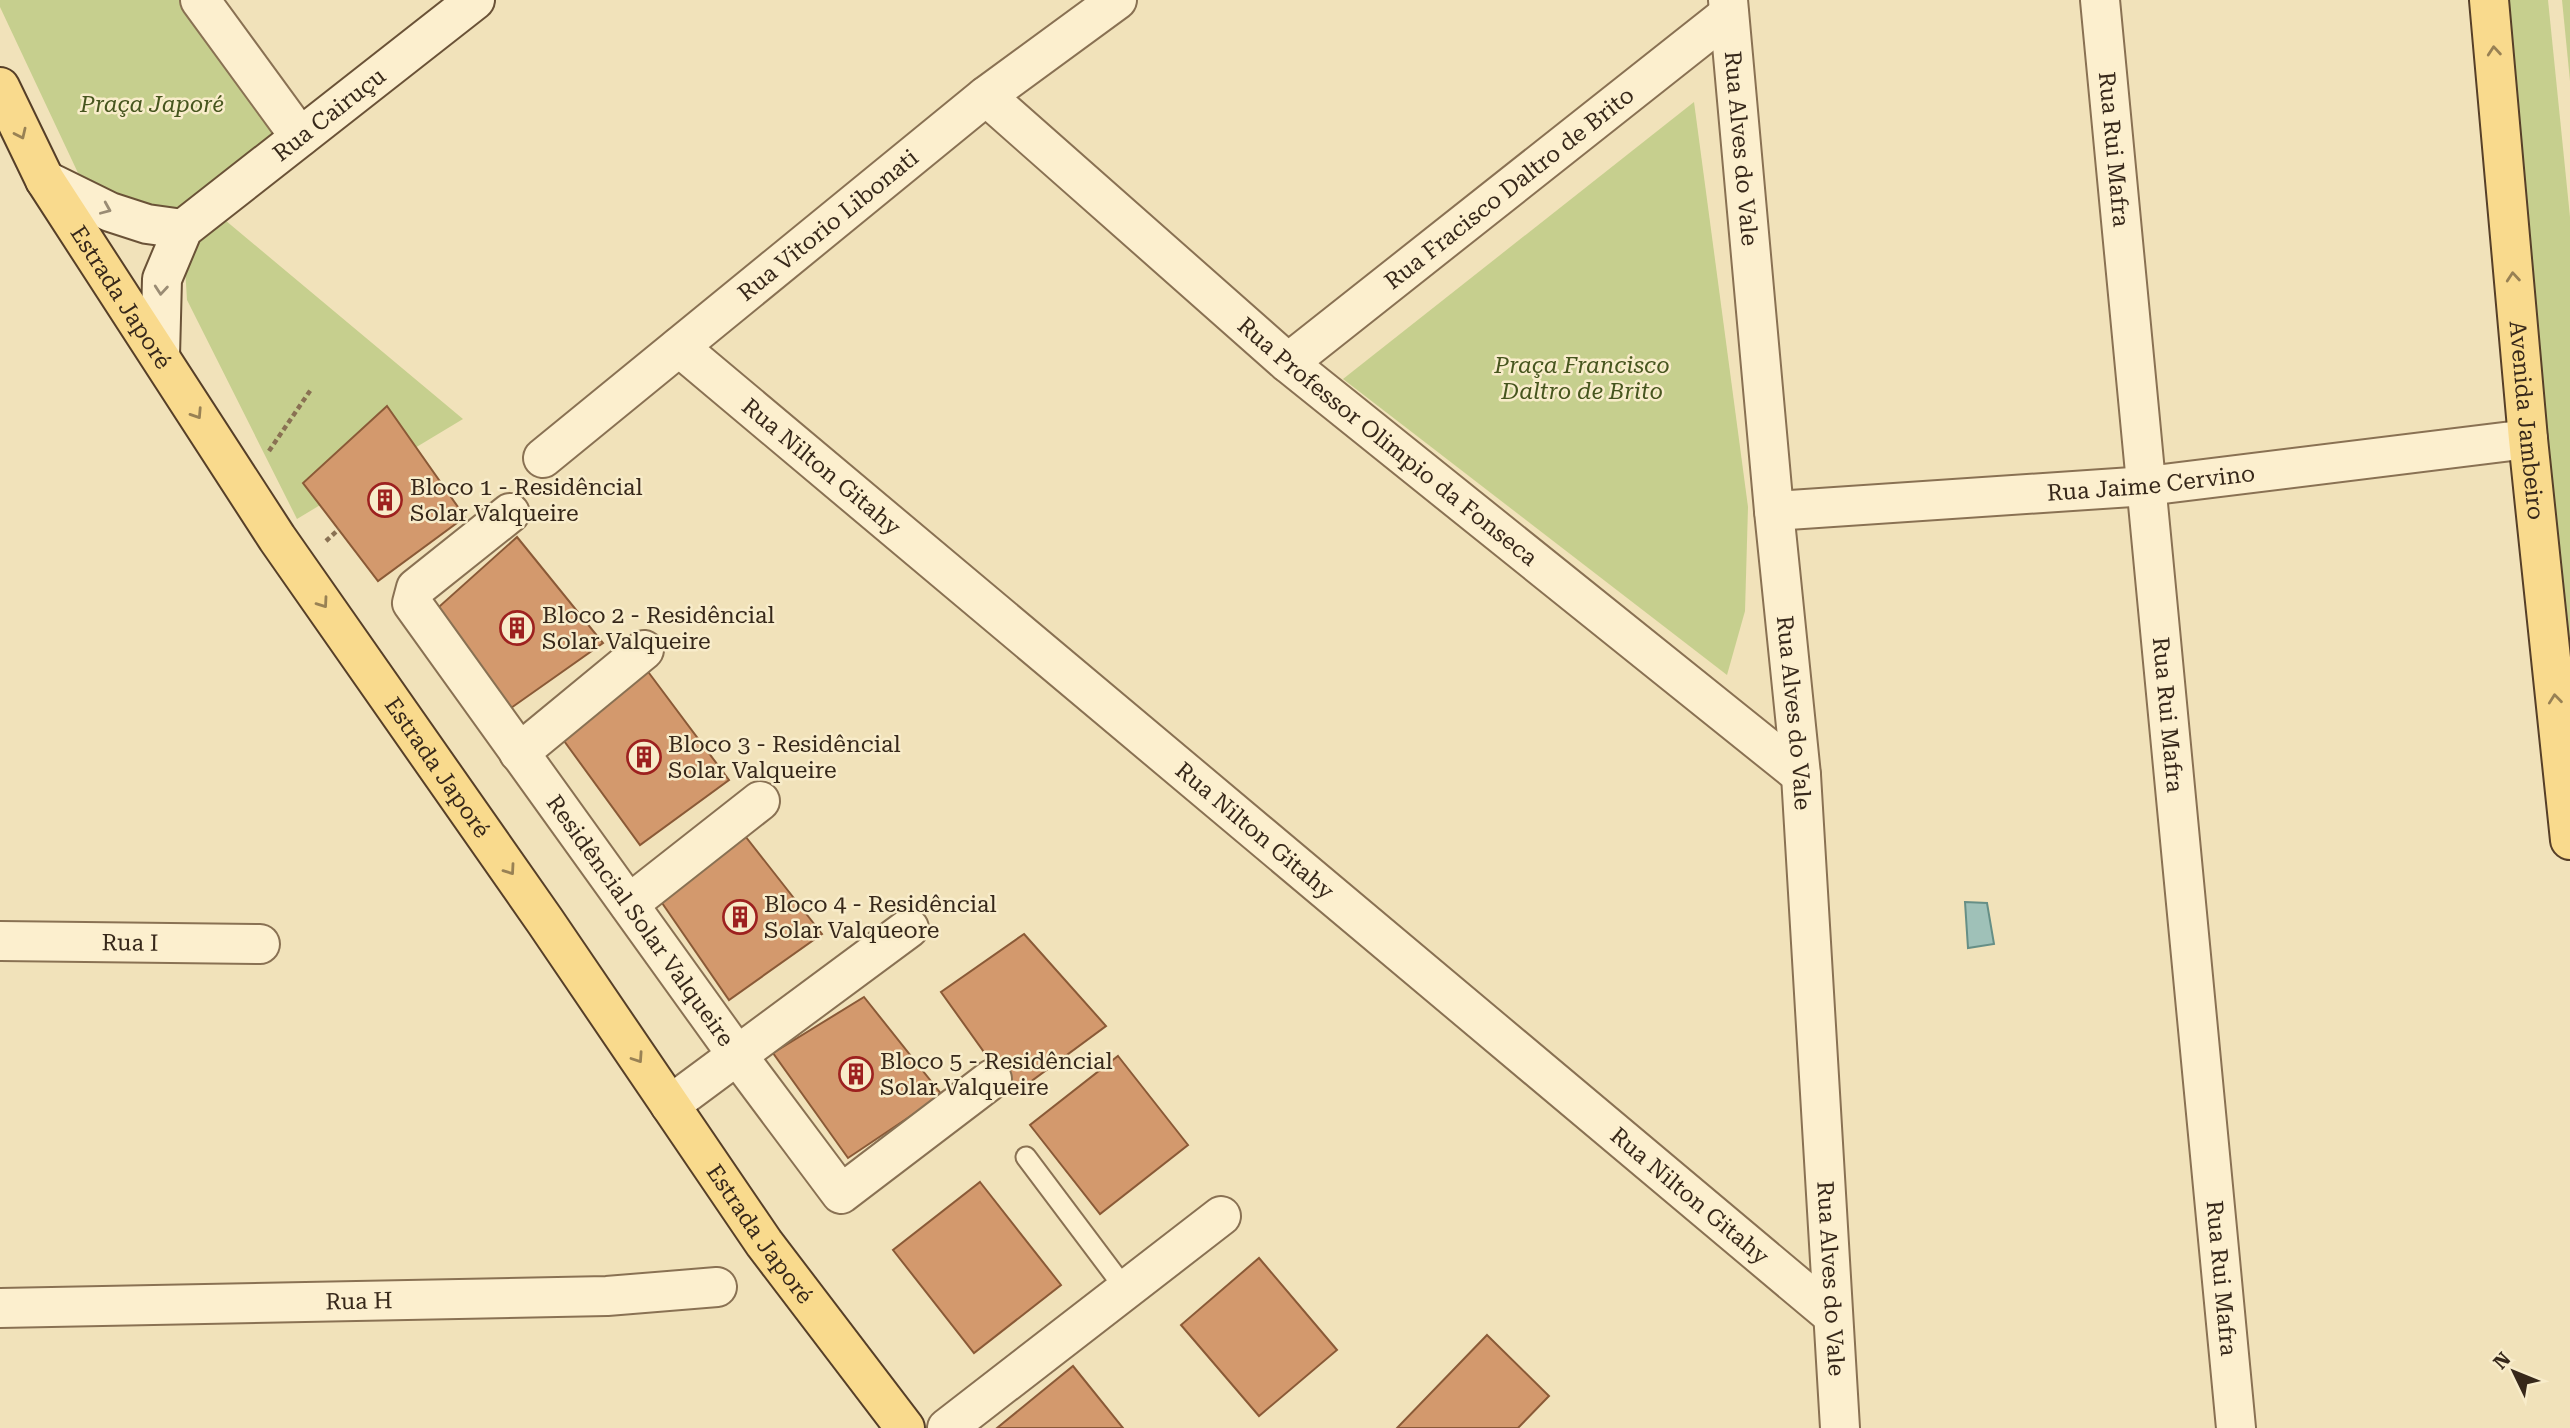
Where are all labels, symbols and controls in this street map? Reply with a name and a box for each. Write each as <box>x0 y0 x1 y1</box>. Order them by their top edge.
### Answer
one-way arrow <box>2487 45 2502 56</box>
street label: Rua Alves do Vale <box>1719 50 1764 247</box>
street label: Rua Cairuçu <box>268 62 391 167</box>
street label: Rua Rui Mafra <box>2093 70 2135 229</box>
street label: Rua Fracisco Daltro de Brito <box>1379 81 1639 295</box>
park label: Praça Japoré <box>79 91 224 118</box>
one-way arrow <box>13 127 27 139</box>
street label: Rua Vitorio Libonati <box>733 144 923 307</box>
one-way arrow <box>99 201 112 215</box>
street label: Estrada Japoré <box>65 221 177 374</box>
one-way arrow <box>2506 272 2521 283</box>
one-way arrow <box>154 285 169 296</box>
street label: Rua Professor Olimpio da Fonseca <box>1232 312 1543 572</box>
street label: Avenida Jambeiro <box>2504 320 2550 521</box>
park label: Praça Francisco Daltro de Brito <box>1493 352 1670 405</box>
street label: Rua Nilton Gitahy <box>737 392 906 541</box>
one-way arrow <box>189 406 202 419</box>
street label: Rua Jaime Cervino <box>2046 459 2256 506</box>
place label: Bloco 1 - Residêncial Solar Valqueire <box>410 474 643 527</box>
building icon: Bloco 1 - Residêncial Solar Valqueire <box>366 481 404 519</box>
one-way arrow <box>315 595 327 608</box>
place label: Bloco 2 - Residêncial Solar Valqueire <box>542 602 775 655</box>
building icon: Bloco 2 - Residêncial Solar Valqueire <box>498 609 536 647</box>
street label: Rua Alves do Vale <box>1771 614 1817 811</box>
street label: Rua Rui Mafra <box>2147 636 2189 794</box>
street label: Estrada Japoré <box>379 692 496 843</box>
one-way arrow <box>2548 693 2563 704</box>
place label: Bloco 3 - Residêncial Solar Valqueire <box>668 731 901 784</box>
building icon: Bloco 3 - Residêncial Solar Valqueire <box>625 738 663 776</box>
street label: Rua Nilton Gitahy <box>1170 756 1340 905</box>
street label: Residêncial Solar Valqueire <box>541 790 740 1052</box>
one-way arrow <box>502 862 514 875</box>
place label: Bloco 4 - Residêncial Solar Valqueore <box>764 891 997 944</box>
building icon: Bloco 4 - Residêncial Solar Valqueore <box>721 898 759 936</box>
street label: Rua I <box>101 929 159 956</box>
place label: Bloco 5 - Residêncial Solar Valqueire <box>880 1048 1113 1101</box>
one-way arrow <box>630 1050 642 1063</box>
building icon: Bloco 5 - Residêncial Solar Valqueire <box>837 1055 875 1093</box>
street label: Rua Nilton Gitahy <box>1605 1122 1775 1270</box>
street label: Estrada Japoré <box>701 1159 819 1309</box>
street label: Rua Alves do Vale <box>1812 1180 1850 1377</box>
street label: Rua Rui Mafra <box>2201 1199 2243 1358</box>
street label: Rua H <box>325 1287 393 1315</box>
north arrow <box>2479 1337 2549 1407</box>
text: N <box>2489 1347 2516 1374</box>

